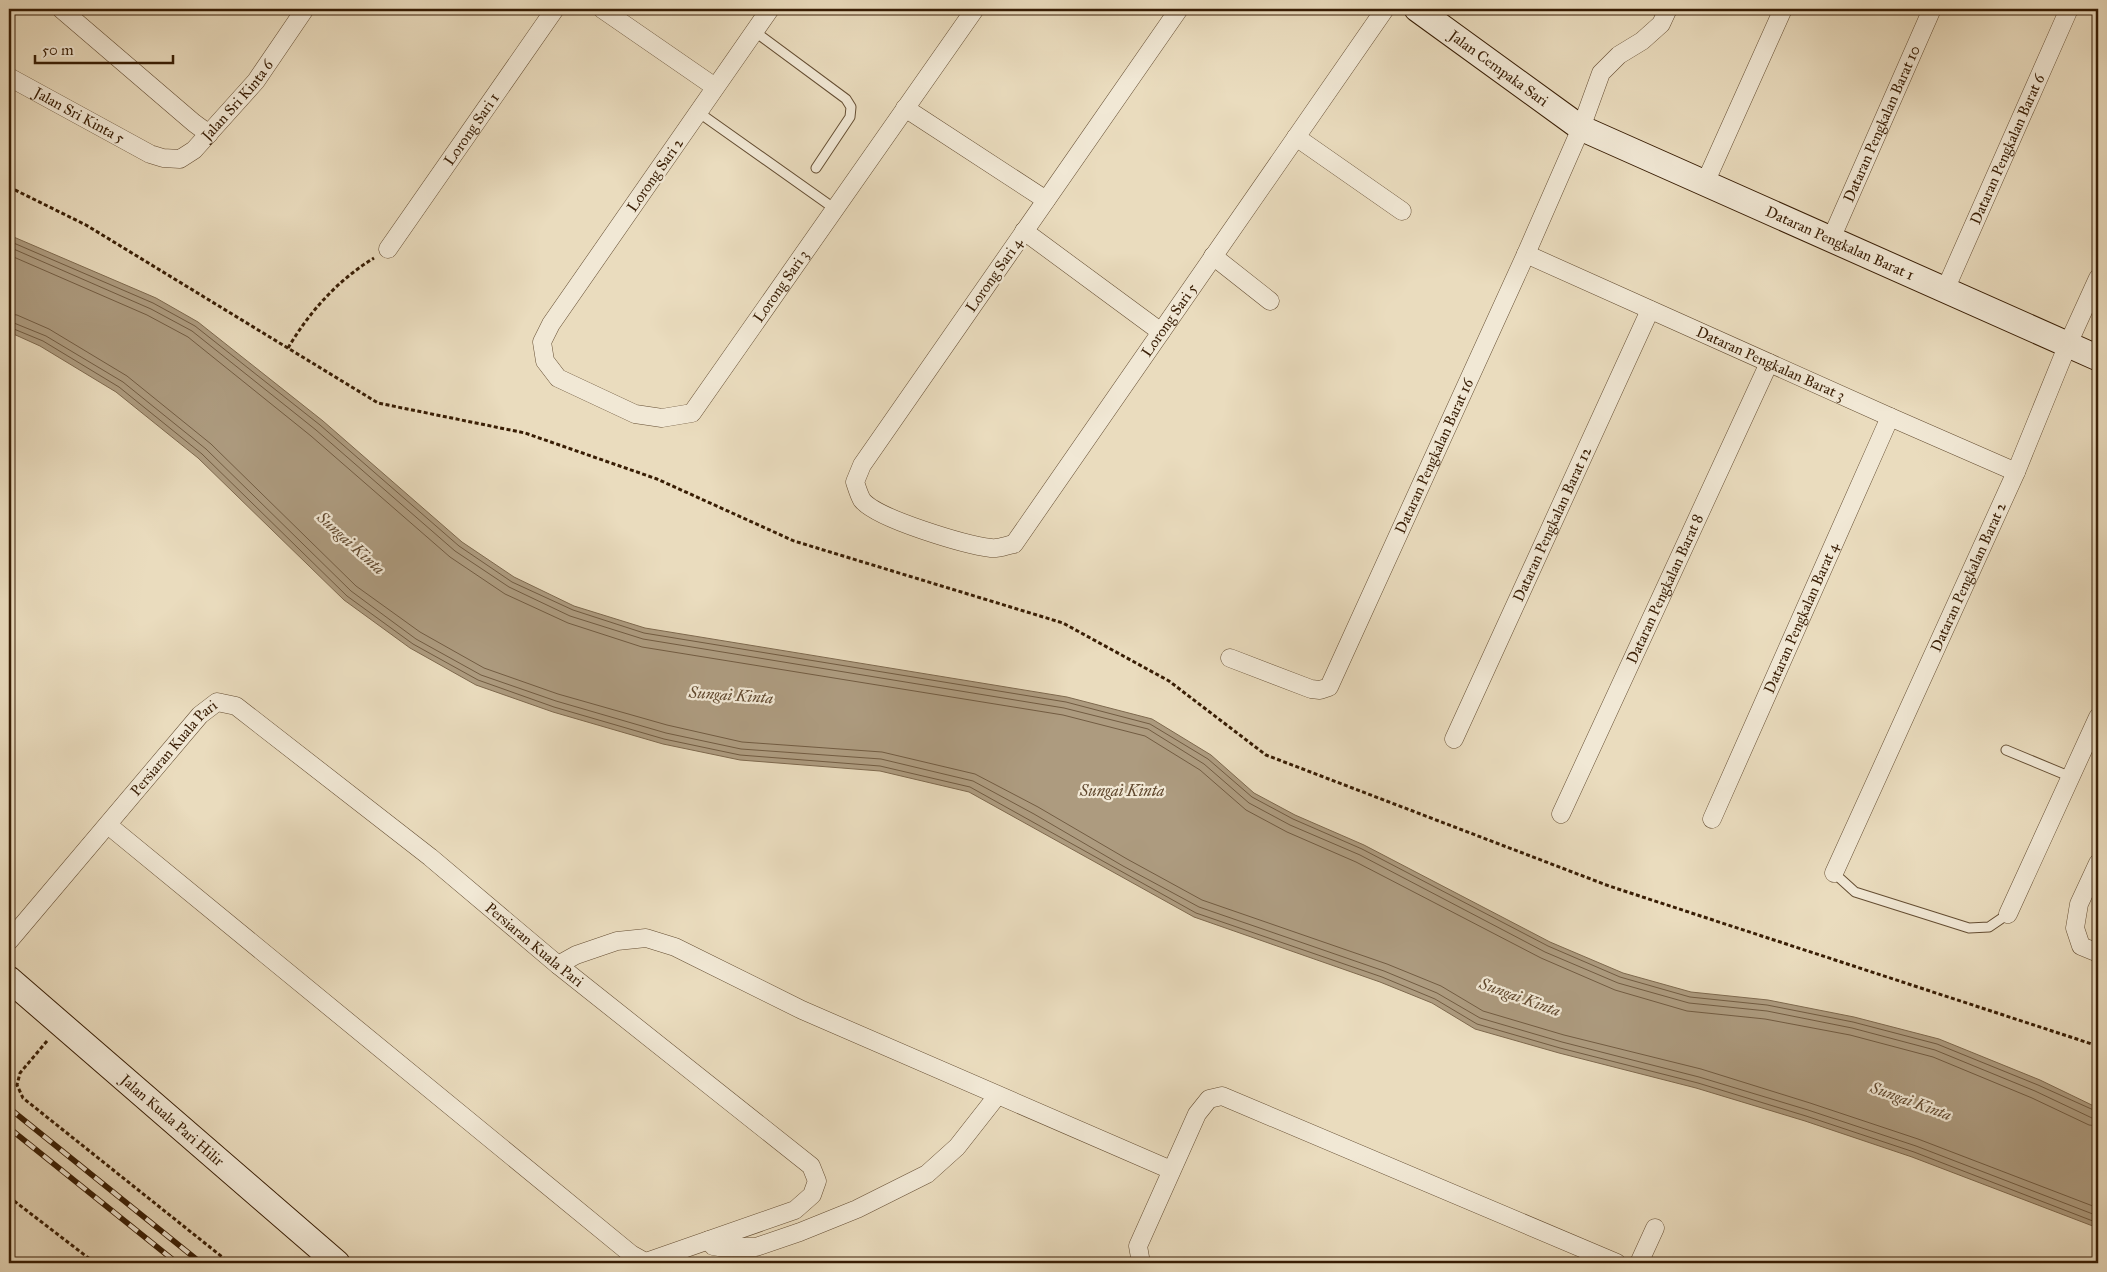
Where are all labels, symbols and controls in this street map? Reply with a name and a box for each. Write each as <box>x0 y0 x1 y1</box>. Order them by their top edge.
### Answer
street label: Jalan Cempaka Sari <box>1443 25 1552 110</box>
scale bar <box>35 32 172 64</box>
text: 50 m <box>42 41 74 59</box>
street label: Dataran Pengkalan Barat 10 <box>1839 43 1924 205</box>
street label: Jalan Sri Kinta 6 <box>196 55 278 147</box>
street label: Dataran Pengkalan Barat 6 <box>1966 70 2049 227</box>
street label: Jalan Sri Kinta 5 <box>29 82 127 147</box>
street label: Lorong Sari 1 <box>440 89 503 169</box>
street label: Lorong Sari 2 <box>623 134 687 215</box>
street label: Dataran Pengkalan Barat 1 <box>1763 202 1917 284</box>
street label: Lorong Sari 4 <box>962 234 1027 316</box>
street label: Lorong Sari 3 <box>749 246 812 326</box>
street label: Lorong Sari 5 <box>1138 280 1201 360</box>
street label: Dataran Pengkalan Barat 3 <box>1694 322 1848 405</box>
street label: Dataran Pengkalan Barat 16 <box>1391 375 1478 536</box>
street label: Dataran Pengkalan Barat 12 <box>1509 444 1595 604</box>
street label: Dataran Pengkalan Barat 2 <box>1927 499 2010 655</box>
water label: Sungai Kinta <box>312 507 389 579</box>
street label: Dataran Pengkalan Barat 8 <box>1623 511 1707 666</box>
street label: Dataran Pengkalan Barat 4 <box>1760 539 1843 696</box>
water label: Sungai Kinta <box>687 683 774 707</box>
street label: Persiaran Kuala Pari <box>127 696 221 799</box>
water label: Sungai Kinta <box>1079 781 1165 800</box>
street label: Persiaran Kuala Pari <box>482 899 587 991</box>
water label: Sungai Kinta <box>1476 973 1563 1021</box>
street label: Jalan Kuala Pari Hilir <box>115 1069 228 1170</box>
water label: Sungai Kinta <box>1867 1077 1954 1125</box>

